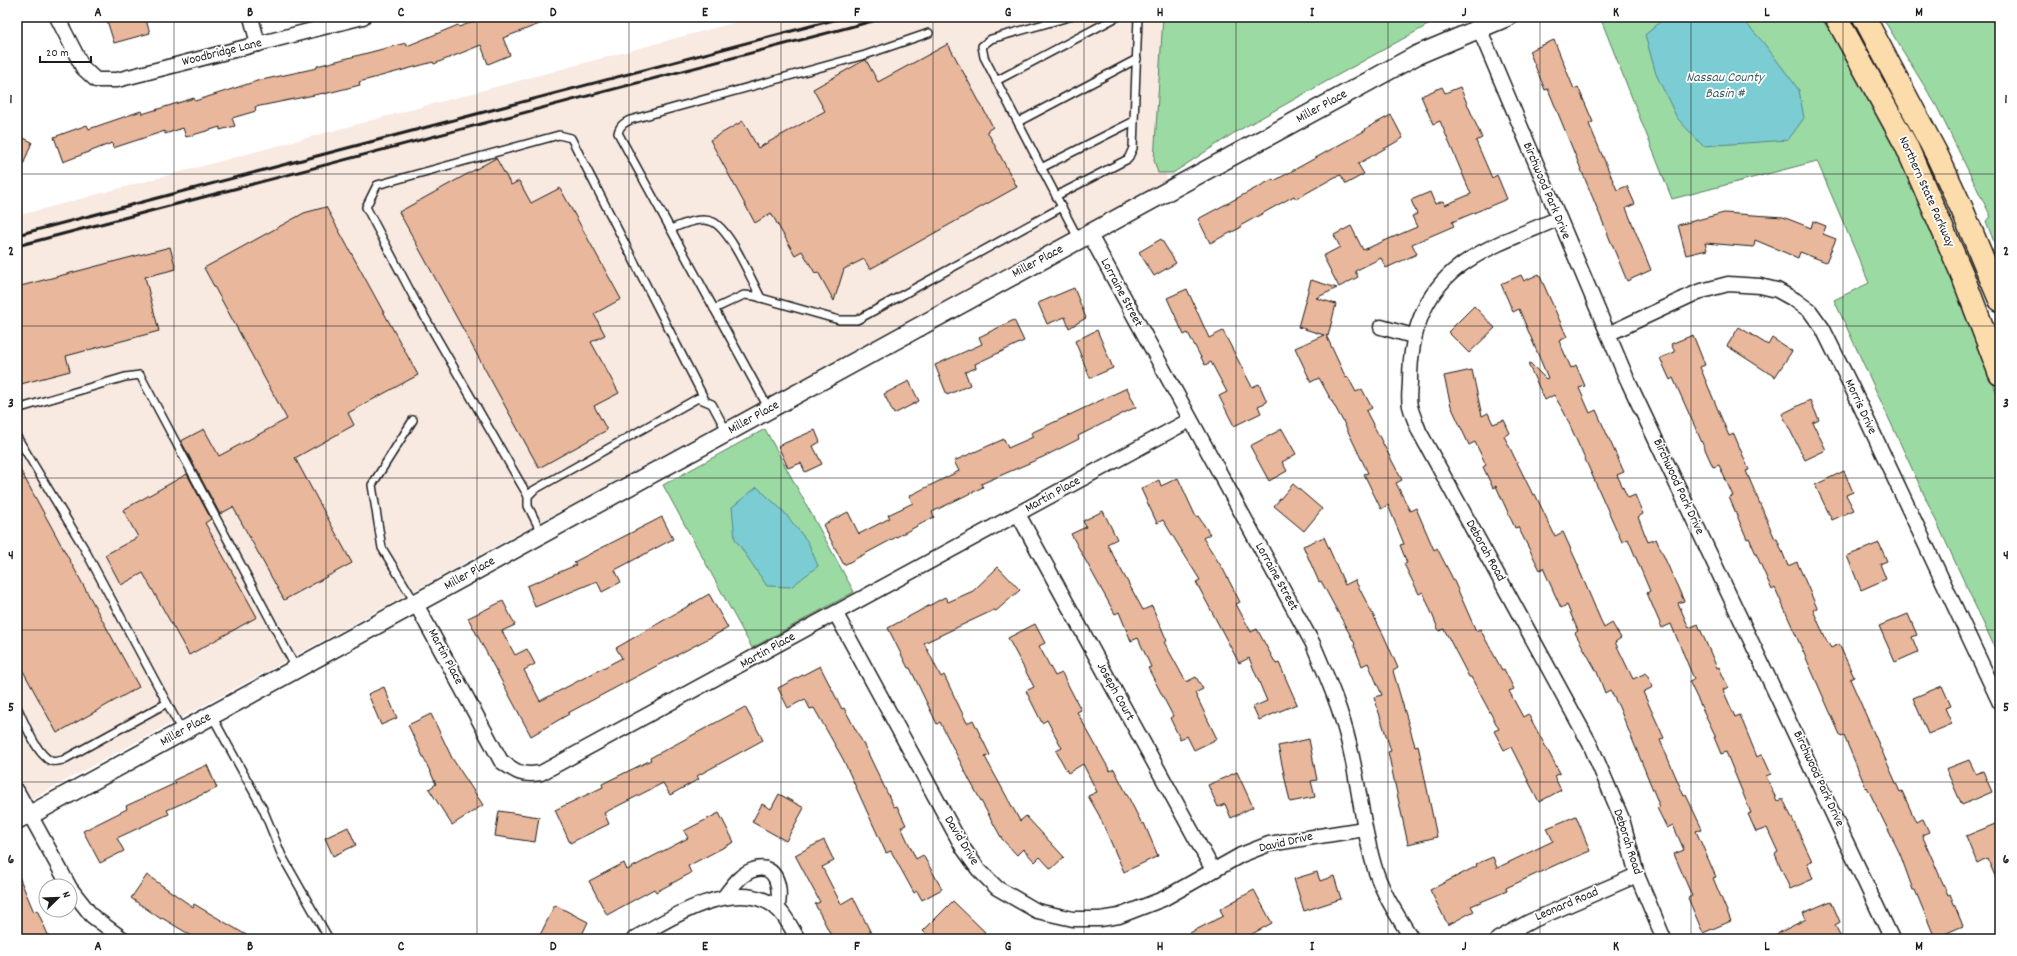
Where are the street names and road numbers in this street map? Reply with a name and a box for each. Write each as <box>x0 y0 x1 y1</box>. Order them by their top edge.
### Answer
street label: Woodbridge Lane <box>180 34 264 72</box>
street label: Miller Place <box>1293 85 1351 129</box>
street label: Northern State Parkway <box>1893 134 1959 251</box>
street label: Birchwood Park Drive <box>1517 140 1575 243</box>
street label: Miller Place <box>1009 240 1067 283</box>
street label: Lorraine Street <box>1095 255 1147 331</box>
street label: Morris Drive <box>1839 376 1881 438</box>
street label: Miller Place <box>725 396 783 440</box>
street label: Birchwood Park Drive <box>1647 436 1709 538</box>
street label: Martin Place <box>1022 472 1084 518</box>
street label: Deborah Road <box>1460 517 1510 585</box>
street label: Lorraine Street <box>1249 539 1303 615</box>
street label: Miller Place <box>441 552 499 596</box>
street label: Martin Place <box>422 626 468 689</box>
street label: Martin Place <box>737 628 799 674</box>
street label: Joseph Court <box>1091 659 1139 725</box>
street label: Miller Place <box>157 708 215 752</box>
street label: Birchwood Park Drive <box>1787 728 1849 830</box>
street label: Deborah Road <box>1607 807 1647 877</box>
street label: David Drive <box>939 813 983 870</box>
street label: David Drive <box>1257 828 1315 858</box>
street label: Leonard Road <box>1532 883 1602 927</box>

